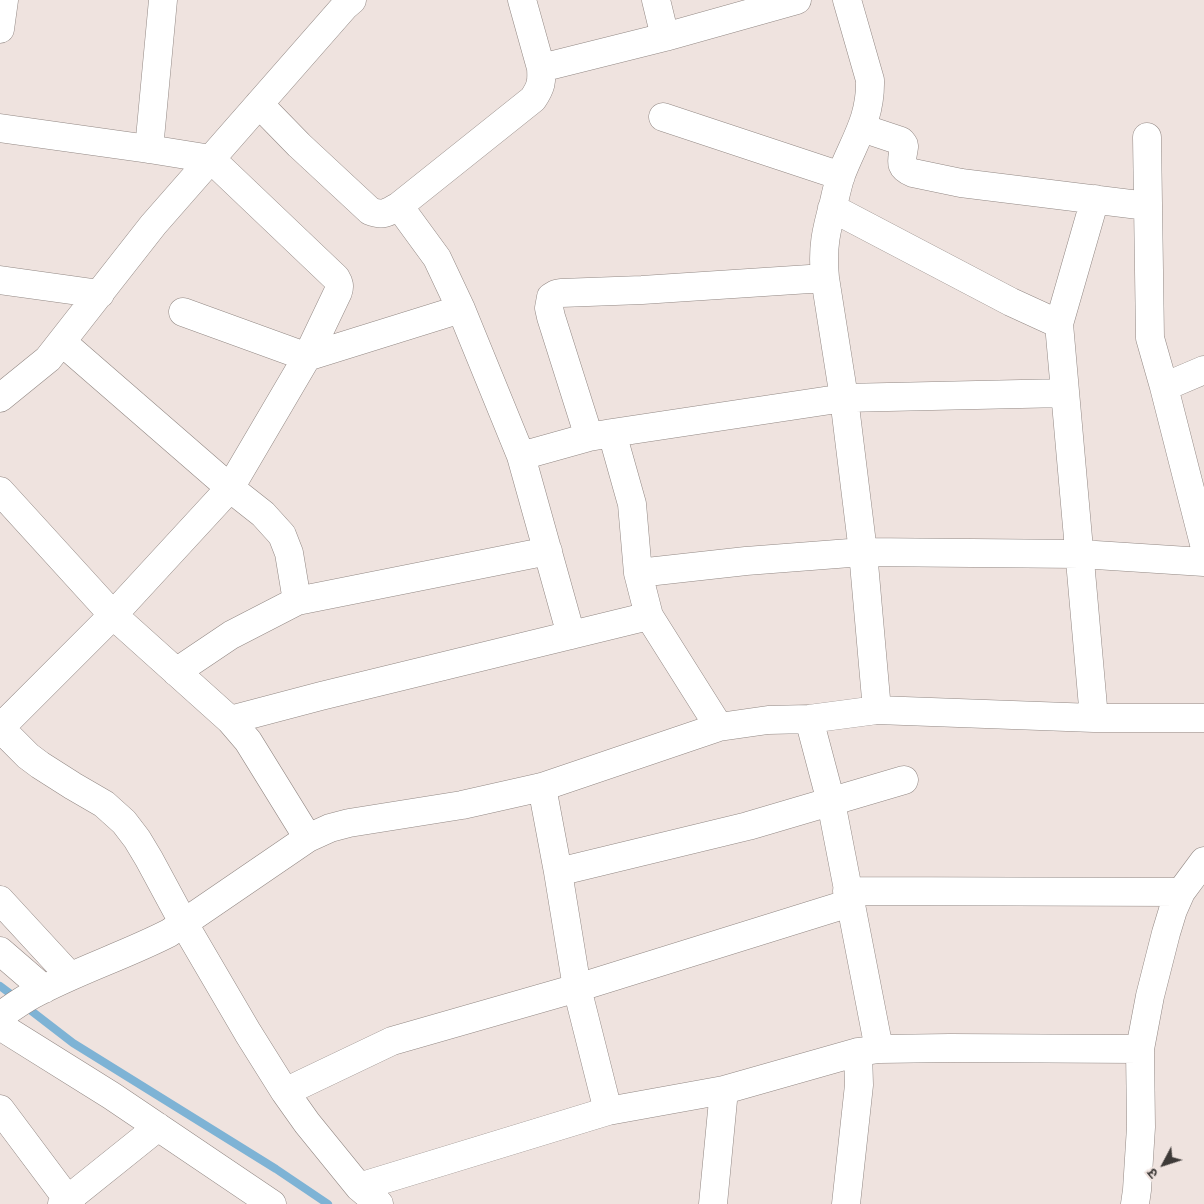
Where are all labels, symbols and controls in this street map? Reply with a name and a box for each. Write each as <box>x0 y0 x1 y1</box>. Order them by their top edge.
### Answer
north arrow <box>1139 1139 1189 1189</box>
text: उ <box>1144 1165 1161 1182</box>

